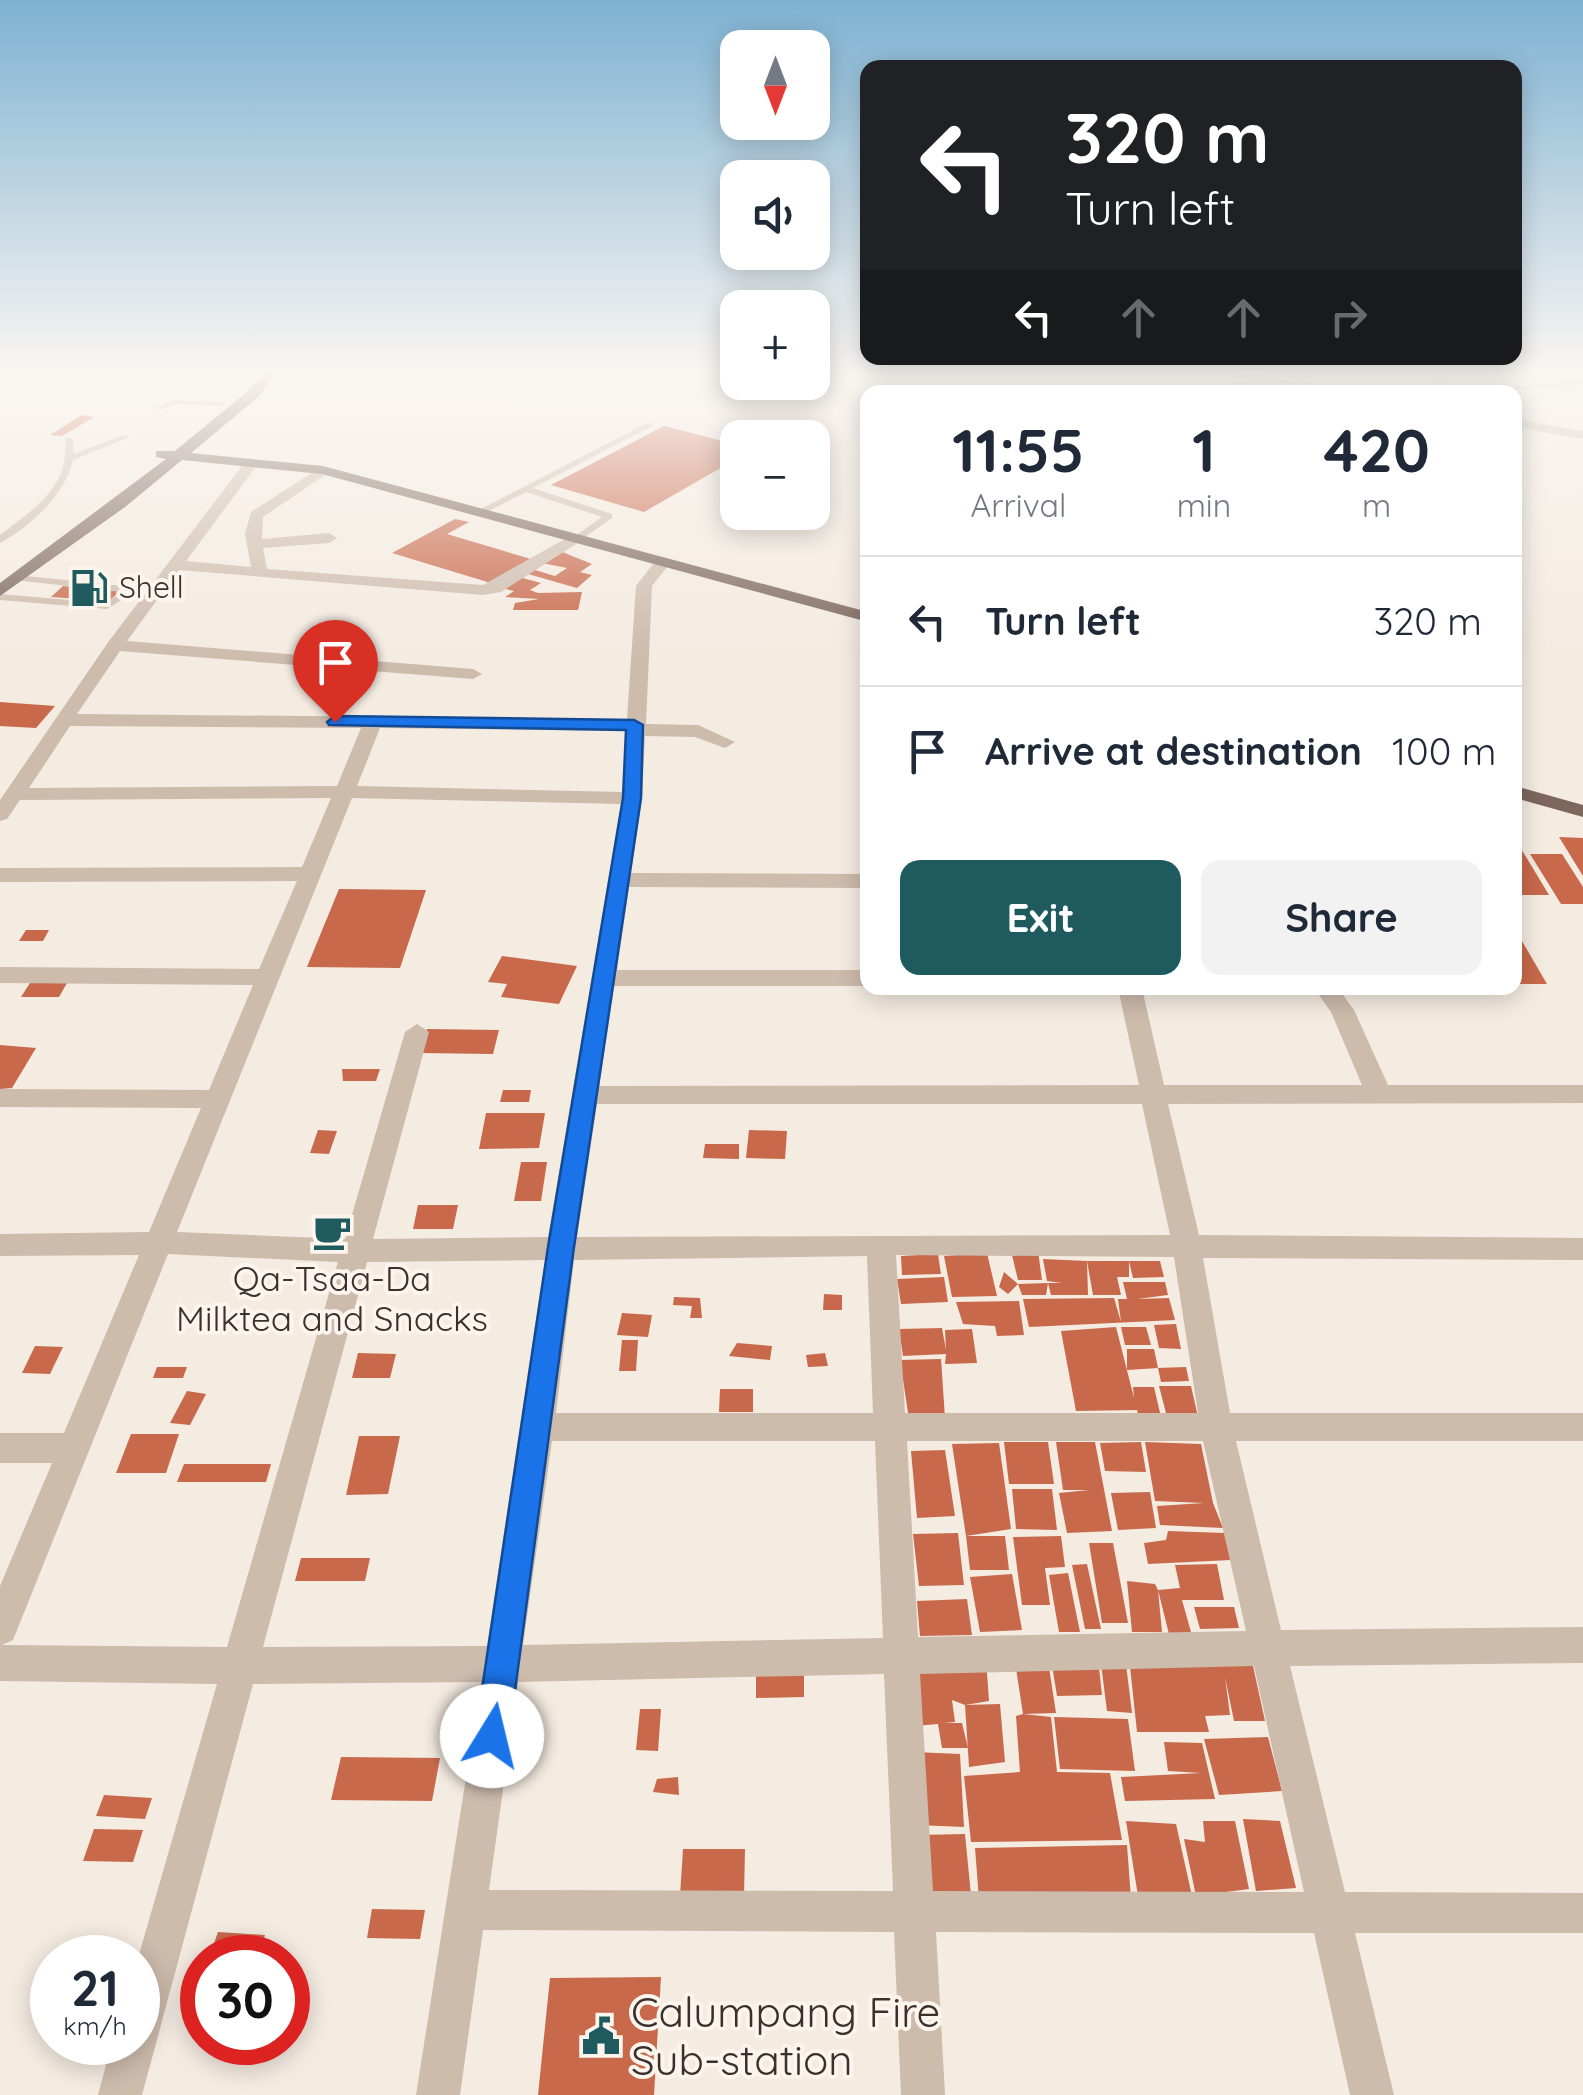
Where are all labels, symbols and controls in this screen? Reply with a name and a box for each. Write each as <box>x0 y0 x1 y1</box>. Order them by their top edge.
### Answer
north arrow <box>720 30 830 140</box>
map controls <box>720 30 830 530</box>
text: 320 m <box>1065 93 1270 181</box>
icon: left <box>900 100 1030 230</box>
button: sound <box>720 160 830 270</box>
text: Turn left <box>1065 180 1235 236</box>
button: + <box>720 290 830 400</box>
icon: left <box>1006 290 1061 345</box>
icon: ahead <box>1111 290 1166 345</box>
icon: ahead <box>1216 290 1271 345</box>
icon: right <box>1321 290 1376 345</box>
text: 11:55 <box>952 412 1084 487</box>
text: 1 <box>1192 412 1216 487</box>
text: 420 <box>1323 412 1430 487</box>
button: − <box>720 420 830 530</box>
text: Arrival <box>970 485 1066 525</box>
text: min <box>1177 485 1231 525</box>
text: m <box>1362 485 1391 525</box>
fuel station icon: Shell <box>68 567 110 609</box>
place label: Shell <box>119 568 184 606</box>
icon: left <box>900 594 955 649</box>
text: Turn left <box>985 597 1141 645</box>
text: 320 m <box>1373 597 1482 645</box>
pin <box>293 620 378 723</box>
icon: arrive <box>308 635 363 690</box>
icon: arrive <box>900 724 955 779</box>
text: Arrive at destination <box>985 727 1362 775</box>
text: 100 m <box>1392 727 1496 775</box>
button: Exit <box>900 860 1181 975</box>
button: Share <box>1201 860 1482 975</box>
cafe icon: Qa-Tsaa-Da Milktea and Snacks <box>311 1211 353 1253</box>
place label: Qa-Tsaa-Da Milktea and Snacks <box>176 1256 488 1340</box>
position arrow <box>440 1684 544 1788</box>
speed limit sign: 30 <box>180 1935 310 2065</box>
text: 21 <box>71 1956 119 2019</box>
place label: Calumpang Fire Sub-station <box>631 1985 940 2086</box>
text: km/h <box>63 2010 127 2041</box>
public building icon: Calumpang Fire Sub-station <box>580 2015 622 2057</box>

